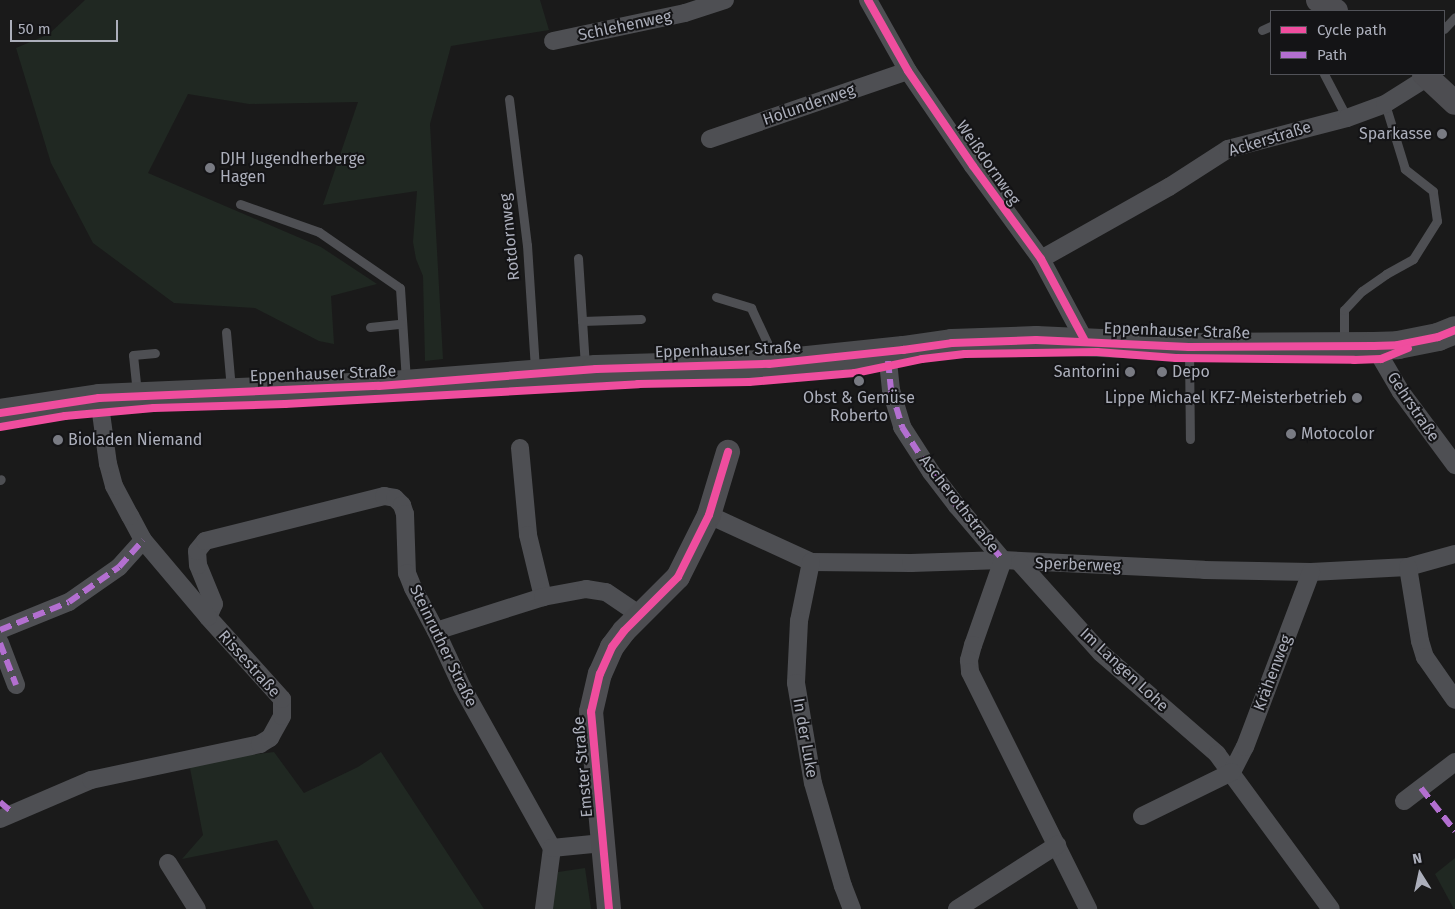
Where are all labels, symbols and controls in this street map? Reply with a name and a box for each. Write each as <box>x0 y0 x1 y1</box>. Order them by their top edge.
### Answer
street label: Schlehenweg <box>577 7 673 45</box>
scale bar <box>12 10 120 42</box>
legend <box>1270 10 1445 75</box>
text: 50 m <box>18 20 51 38</box>
text: Cycle path <box>1317 21 1387 39</box>
text: Path <box>1317 46 1347 64</box>
street label: Holunderweg <box>760 80 858 130</box>
street label: Weißdornweg <box>952 117 1024 209</box>
street label: Ackerstraße <box>1226 117 1314 161</box>
place label: Sparkasse <box>1359 124 1432 144</box>
marker: Sparkasse <box>1436 128 1448 140</box>
place label: DJH Jugendherberge Hagen <box>220 149 365 187</box>
marker: DJH Jugendherberge Hagen <box>204 162 216 174</box>
street label: Rotdornweg <box>496 193 524 281</box>
street label: Eppenhauser Straße <box>1103 319 1251 343</box>
street label: Eppenhauser Straße <box>654 338 802 362</box>
street label: Eppenhauser Straße <box>249 362 397 386</box>
place label: Santorini <box>1054 362 1120 382</box>
place label: Depo <box>1172 362 1210 382</box>
marker: Santorini <box>1124 366 1136 378</box>
marker: Depo <box>1156 366 1168 378</box>
street label: Gehrstraße <box>1383 369 1443 445</box>
marker: Obst & Gemüse Roberto <box>853 375 865 387</box>
place label: Obst & Gemüse Roberto <box>803 388 915 426</box>
place label: Lippe Michael KFZ-Meisterbetrieb <box>1105 388 1347 408</box>
marker: Lippe Michael KFZ-Meisterbetrieb <box>1351 392 1363 404</box>
place label: Motocolor <box>1301 424 1374 444</box>
marker: Motocolor <box>1285 428 1297 440</box>
place label: Bioladen Niemand <box>68 430 202 450</box>
marker: Bioladen Niemand <box>52 434 64 446</box>
street label: Ascherothstraße <box>915 451 1003 557</box>
street label: Sperberweg <box>1035 554 1121 576</box>
street label: Steinruther Straße <box>405 582 481 710</box>
street label: Im Langen Lohe <box>1076 624 1172 716</box>
street label: Rissestraße <box>214 627 284 701</box>
street label: Krähenweg <box>1250 632 1296 714</box>
street label: In der Luke <box>789 697 821 779</box>
street label: Emster Straße <box>569 716 597 818</box>
north arrow <box>1395 849 1445 899</box>
text: N <box>1411 850 1423 868</box>

